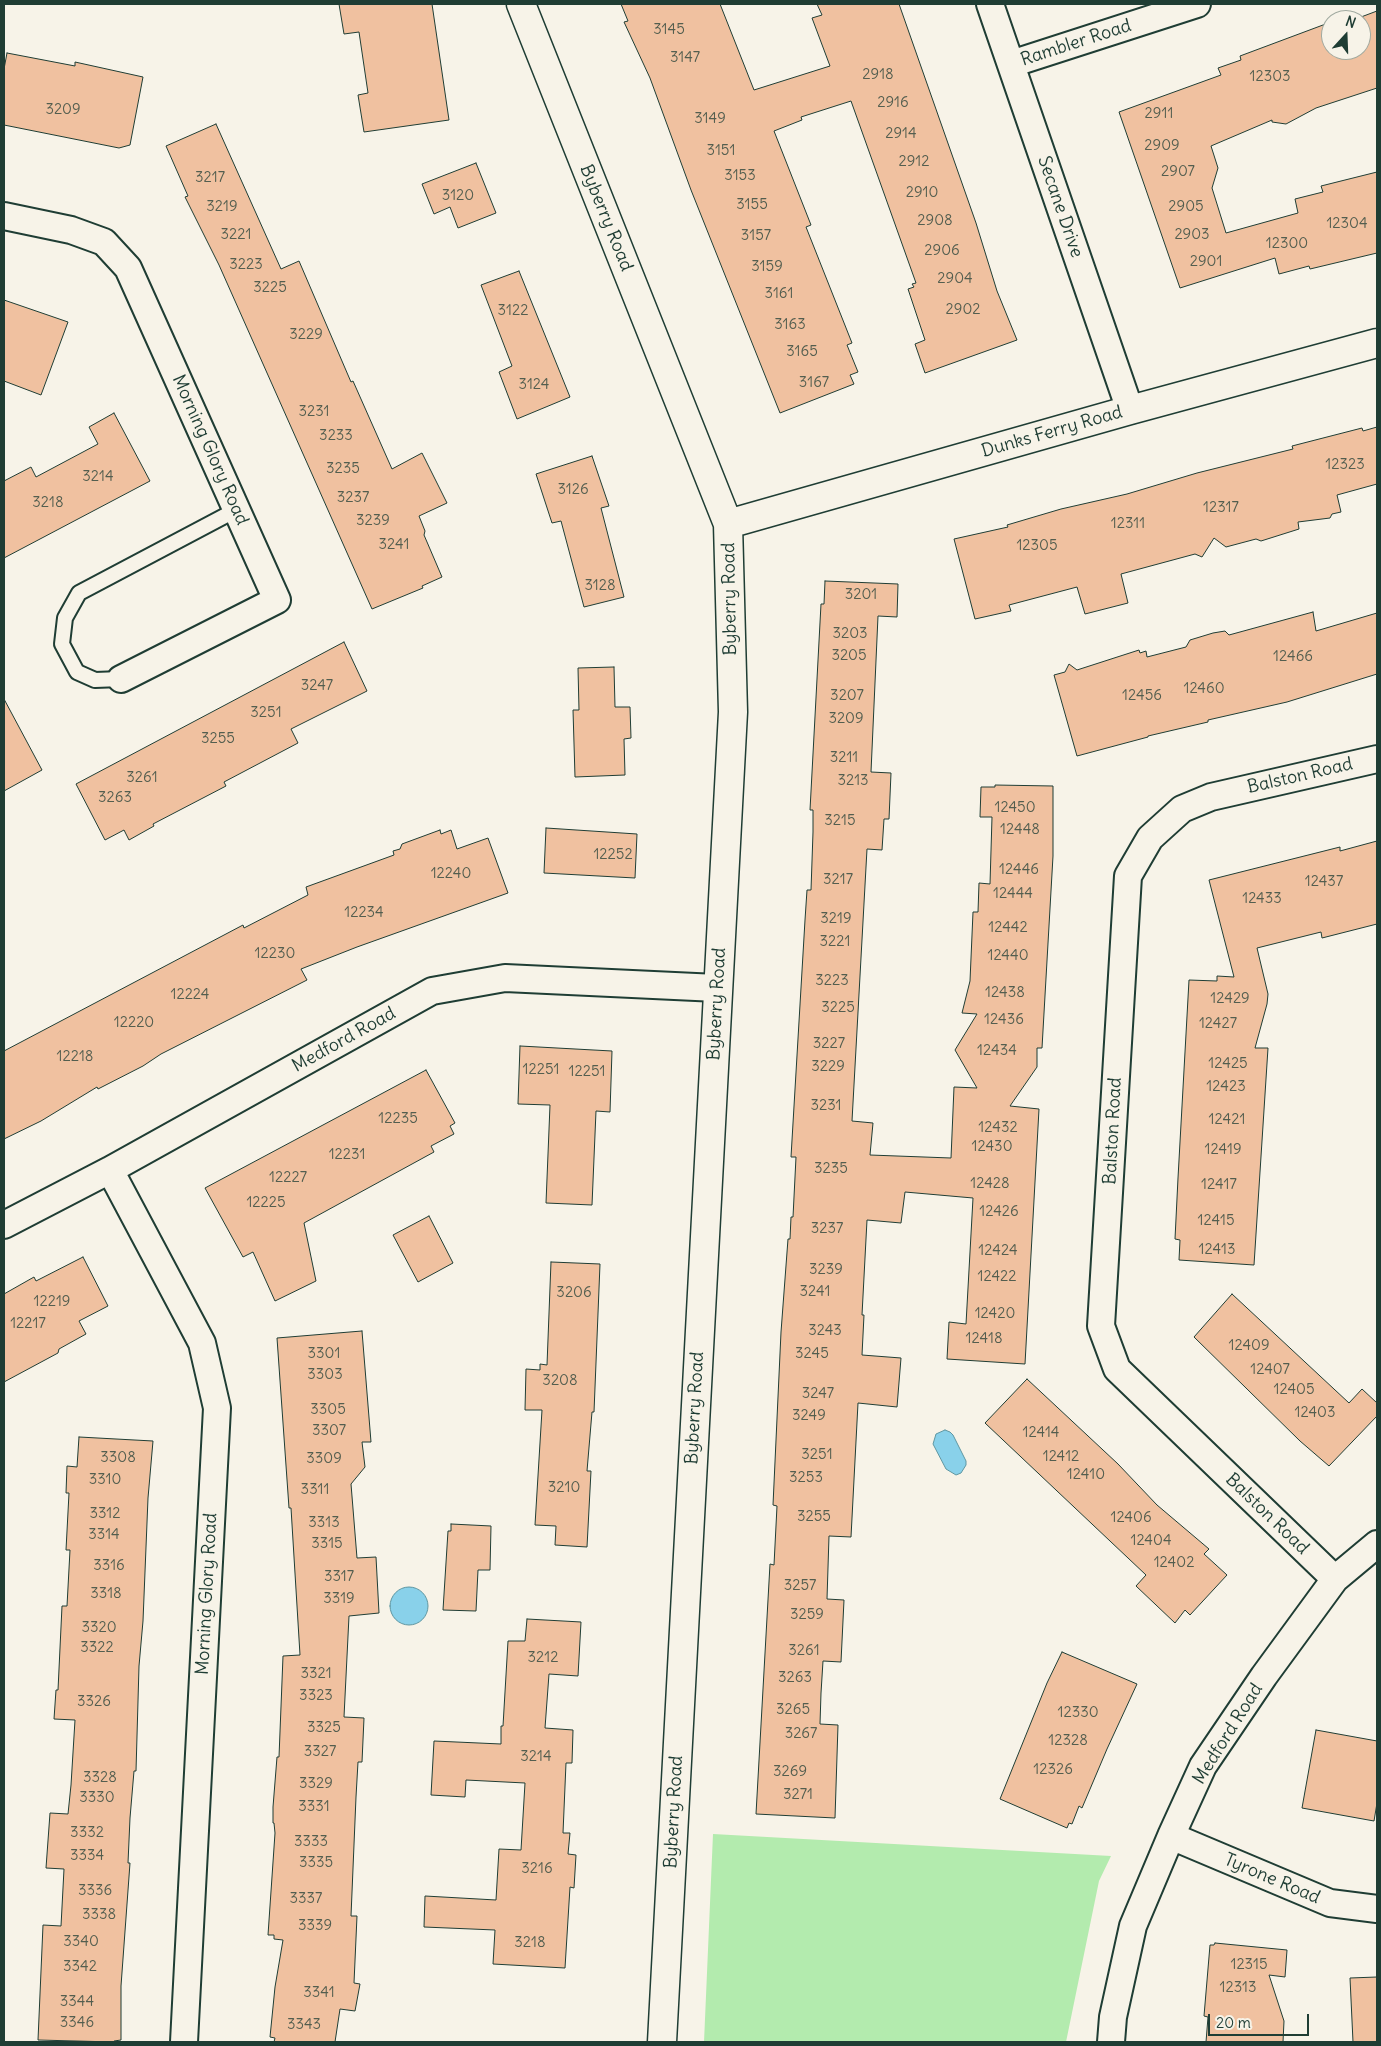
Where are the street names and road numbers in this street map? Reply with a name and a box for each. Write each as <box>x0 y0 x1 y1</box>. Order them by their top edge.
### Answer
street label: Rambler Road <box>1018 15 1134 71</box>
street label: Secane Drive <box>1033 153 1087 261</box>
street label: Byberry Road <box>575 162 637 274</box>
street label: Morning Glory Road <box>167 371 253 529</box>
street label: Dunks Ferry Road <box>979 402 1125 462</box>
street label: Byberry Road <box>718 542 742 656</box>
street label: Balston Road <box>1245 753 1355 799</box>
street label: Byberry Road <box>703 947 731 1061</box>
street label: Medford Road <box>289 1003 399 1077</box>
street label: Balston Road <box>1099 1077 1127 1185</box>
street label: Byberry Road <box>681 1351 709 1465</box>
street label: Balston Road <box>1221 1469 1313 1559</box>
street label: Morning Glory Road <box>192 1512 222 1676</box>
street label: Medford Road <box>1188 1680 1268 1788</box>
street label: Byberry Road <box>660 1755 688 1869</box>
street label: Tyrone Road <box>1221 1849 1323 1909</box>

